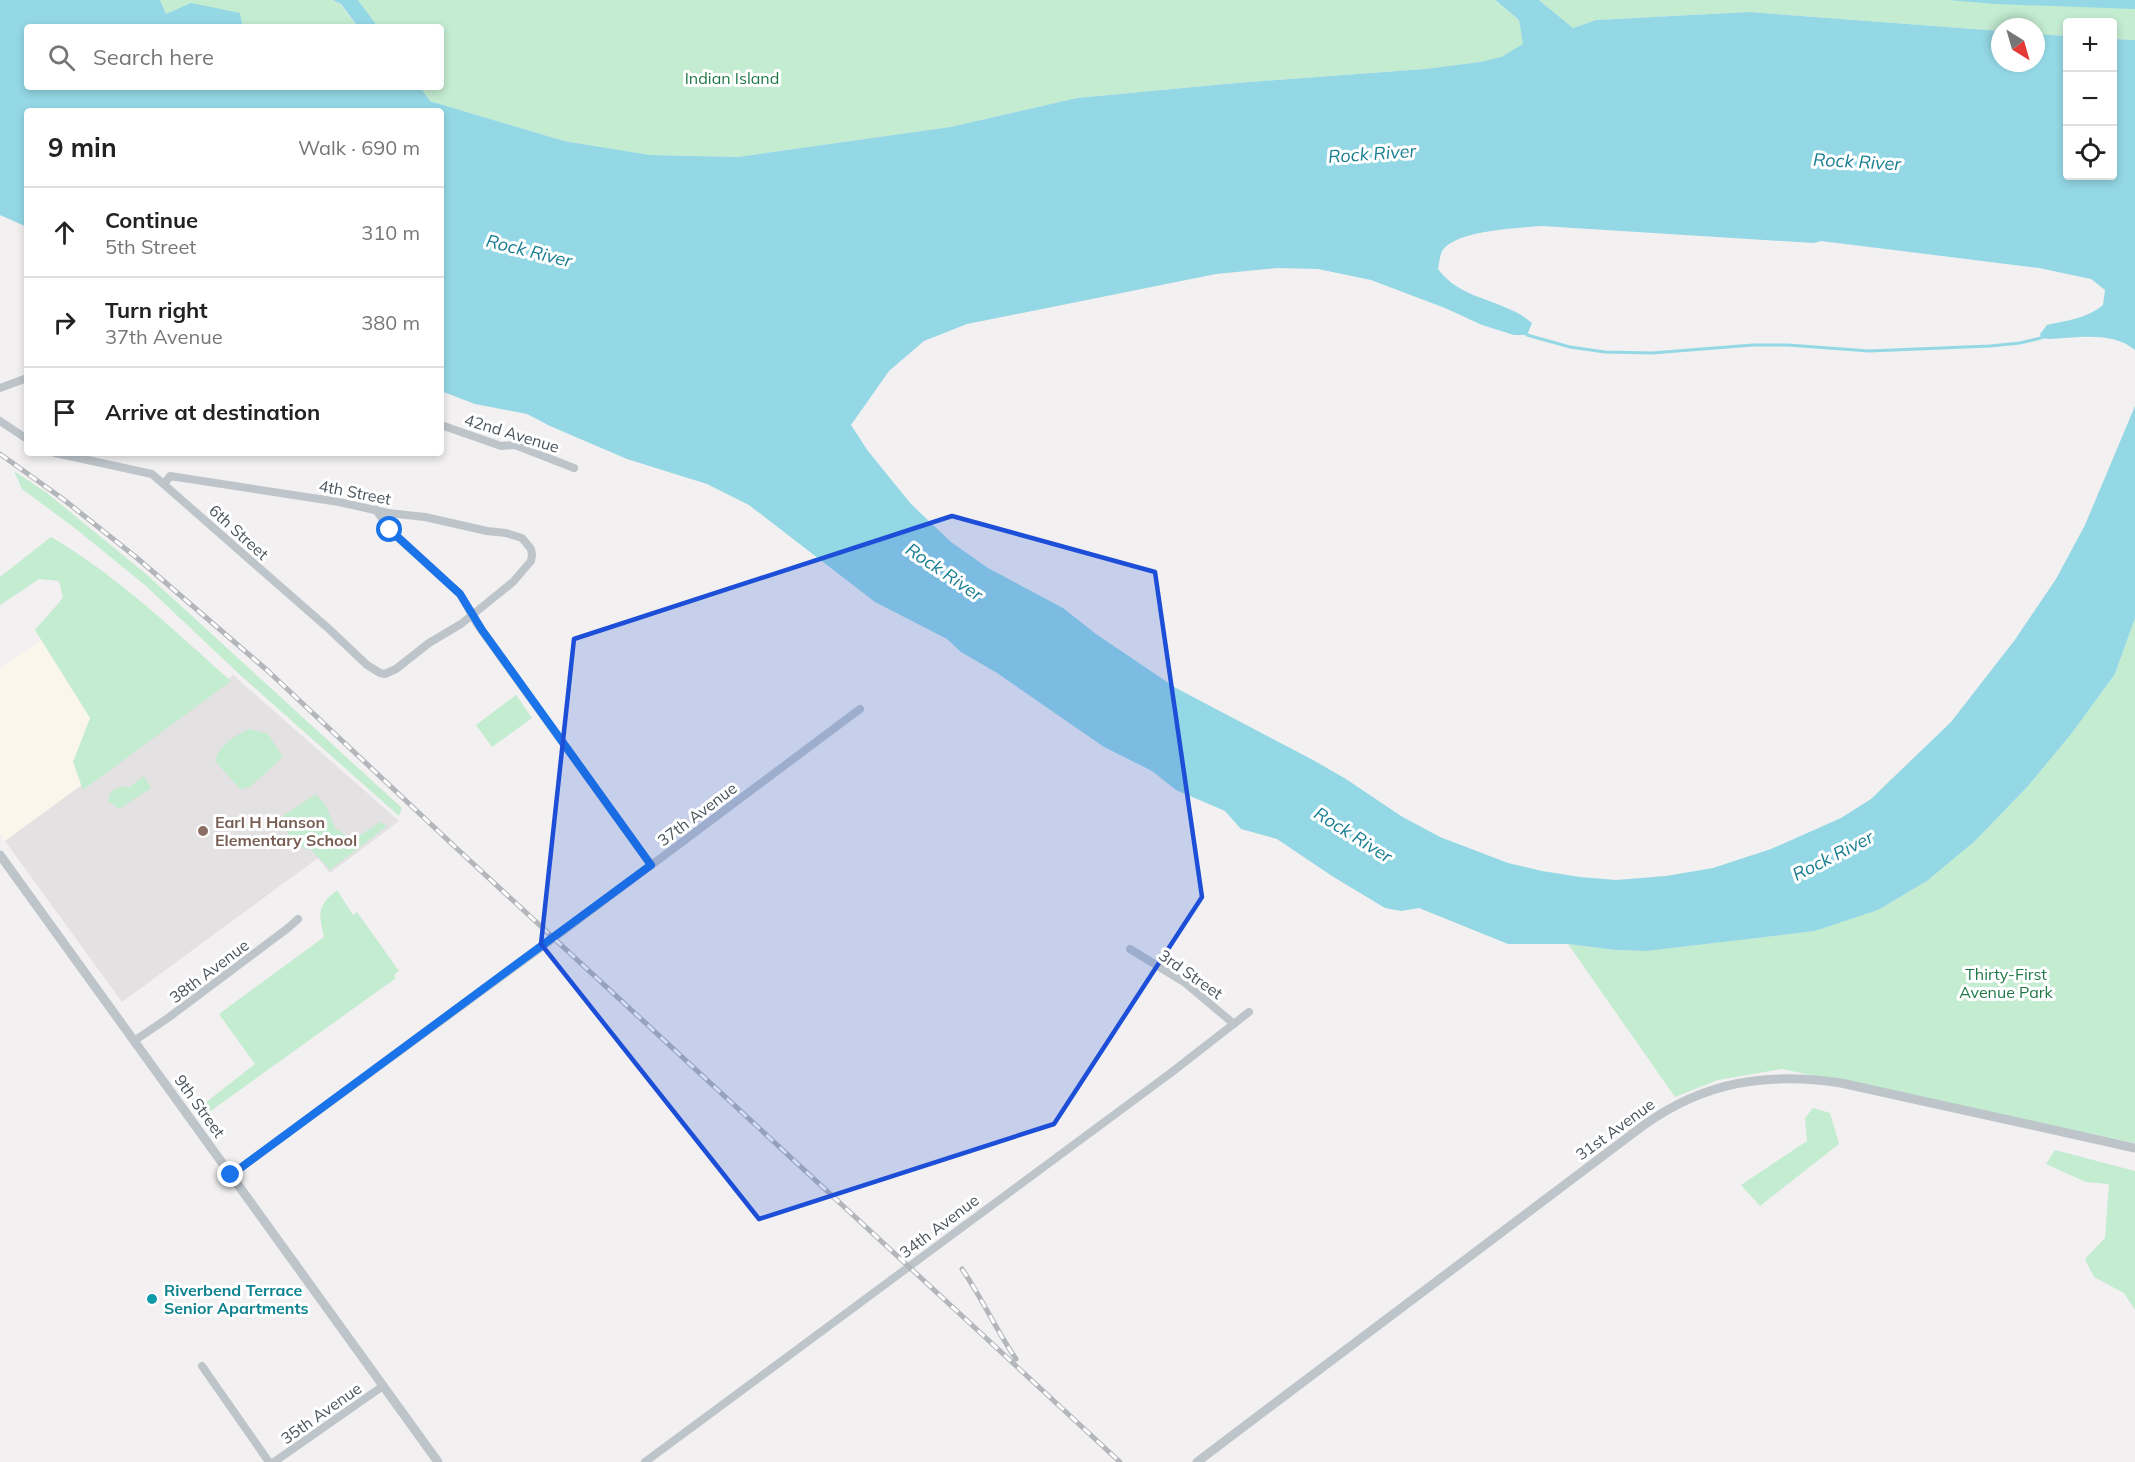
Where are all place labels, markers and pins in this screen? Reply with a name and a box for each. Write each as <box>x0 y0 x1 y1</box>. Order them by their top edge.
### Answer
place label: Earl H Hanson Elementary School <box>215 812 357 850</box>
marker: Earl H Hanson Elementary School <box>196 824 210 838</box>
place label: Riverbend Terrace Senior Apartments <box>164 1280 309 1318</box>
marker: Riverbend Terrace Senior Apartments <box>145 1292 159 1306</box>

